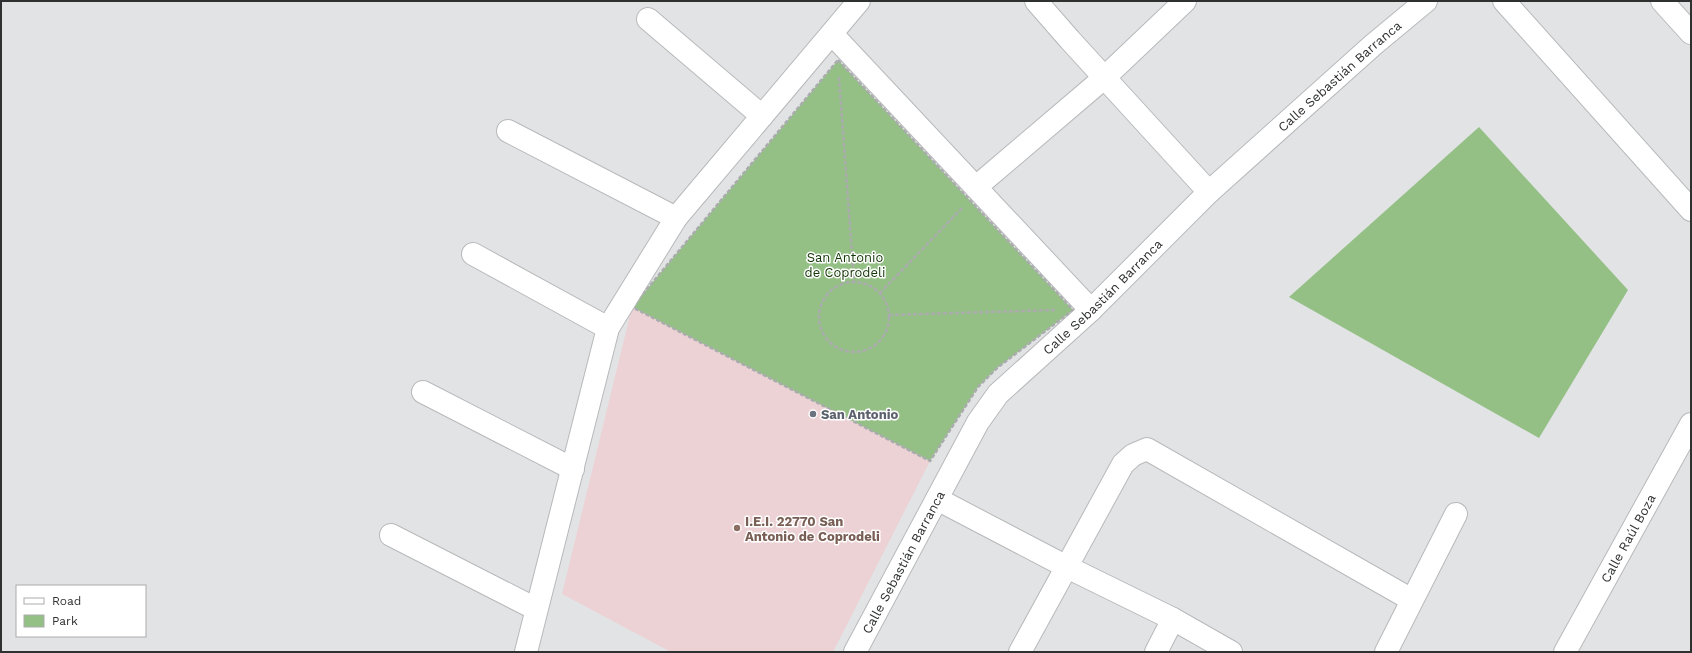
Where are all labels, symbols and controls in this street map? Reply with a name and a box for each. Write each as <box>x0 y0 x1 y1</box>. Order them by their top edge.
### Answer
street label: Calle Sebastián Barranca <box>1275 17 1405 134</box>
street label: Calle Sebastián Barranca <box>1040 235 1166 357</box>
park label: San Antonio de Coprodeli <box>805 250 885 280</box>
place label: San Antonio <box>821 407 898 422</box>
marker: San Antonio <box>808 409 818 419</box>
street label: Calle Sebastián Barranca <box>859 488 948 636</box>
street label: Calle Raúl Boza <box>1597 491 1659 585</box>
place label: I.E.I. 22770 San Antonio de Coprodeli <box>745 514 880 544</box>
marker: I.E.I. 22770 San Antonio de Coprodeli <box>732 523 742 533</box>
legend <box>16 585 146 637</box>
text: Road <box>52 594 81 608</box>
text: Park <box>52 614 78 628</box>

